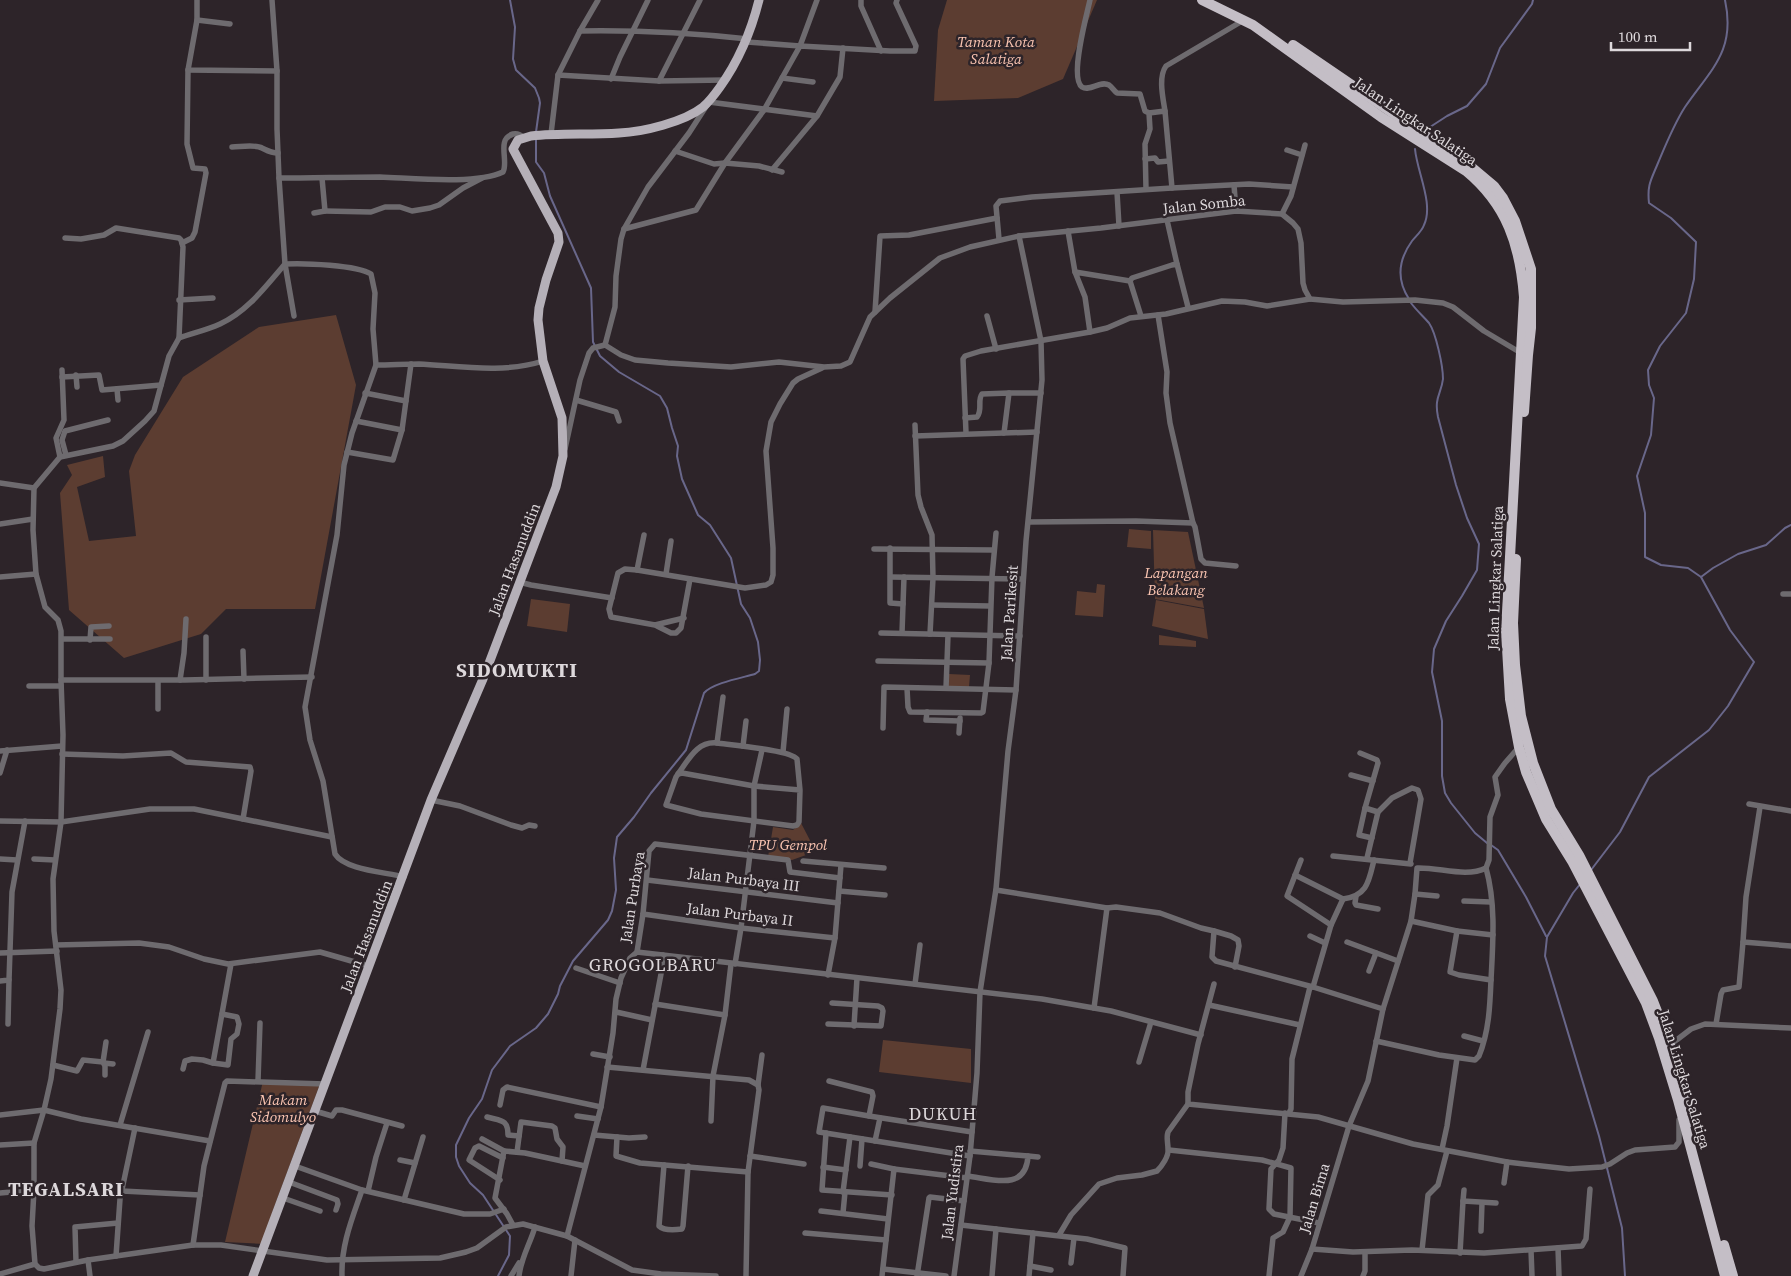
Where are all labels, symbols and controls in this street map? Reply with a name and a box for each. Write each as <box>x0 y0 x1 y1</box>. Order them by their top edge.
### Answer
scale bar <box>1611 20 1690 52</box>
text: 100 m <box>1618 26 1658 47</box>
park label: Taman Kota Salatiga <box>957 31 1035 69</box>
street label: Jalan Lingkar Salatiga <box>1349 71 1482 170</box>
street label: Jalan Somba <box>1161 189 1247 219</box>
street label: Jalan Hasanuddin <box>483 500 545 619</box>
street label: Jalan Lingkar Salatiga <box>1482 505 1508 652</box>
park label: Lapangan Belakang <box>1143 562 1208 600</box>
street label: Jalan Parikesit <box>995 564 1023 663</box>
district label: SIDOMUKTI <box>456 656 578 684</box>
park label: TPU Gempol <box>749 834 828 855</box>
street label: Jalan Purbaya <box>614 849 650 945</box>
street label: Jalan Purbaya III <box>686 862 801 896</box>
street label: Jalan Hasanuddin <box>335 877 397 996</box>
street label: Jalan Purbaya II <box>685 897 794 931</box>
district label: GROGOLBARU <box>589 952 717 977</box>
street label: Jalan Lingkar Salatiga <box>1654 1006 1716 1152</box>
park label: Makam Sidomulyo <box>250 1089 316 1127</box>
district label: DUKUH <box>909 1101 977 1126</box>
street label: Jalan Yudistira <box>936 1143 968 1242</box>
street label: Jalan Bima <box>1293 1160 1335 1237</box>
district label: TEGALSARI <box>8 1175 124 1203</box>

